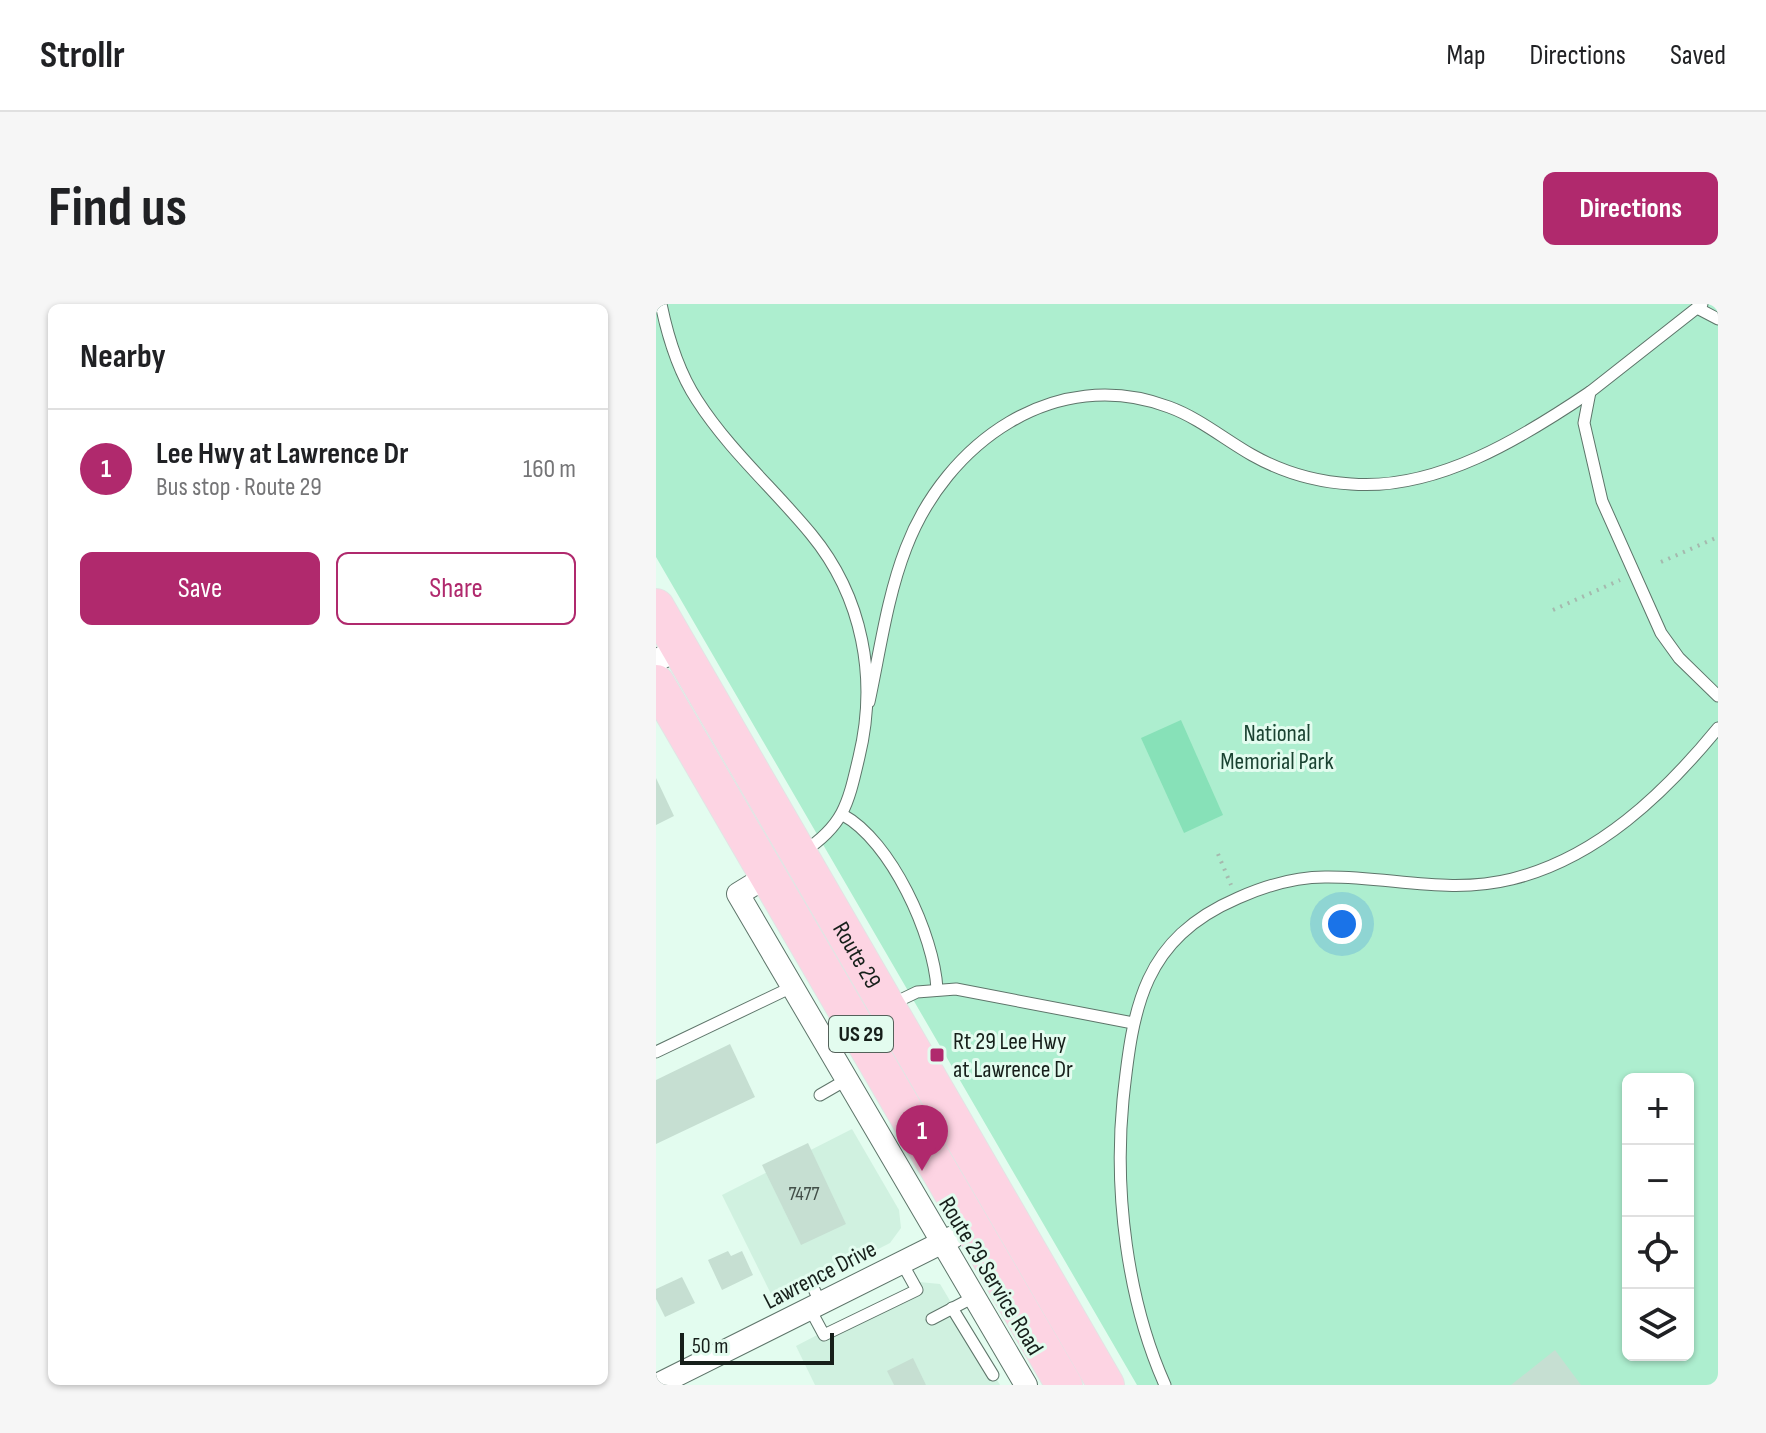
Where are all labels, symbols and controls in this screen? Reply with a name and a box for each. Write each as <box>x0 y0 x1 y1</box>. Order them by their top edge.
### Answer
text: Strollr <box>40 33 125 78</box>
text: Map <box>1447 39 1486 72</box>
text: Directions <box>1530 39 1626 72</box>
text: Saved <box>1670 39 1726 72</box>
button: Directions <box>1543 172 1718 245</box>
text: Find us <box>48 175 187 242</box>
text: Nearby <box>80 336 166 377</box>
text: Lee Hwy at Lawrence Dr <box>156 436 408 472</box>
text: 1 <box>101 454 111 485</box>
text: 160 m <box>523 454 576 485</box>
text: Bus stop · Route 29 <box>156 472 322 503</box>
button: Save <box>80 552 320 625</box>
button: Share <box>336 552 576 625</box>
park label: National Memorial Park <box>1220 719 1334 776</box>
your location <box>1322 904 1362 944</box>
street label: Route 29 <box>827 917 888 993</box>
road number: US 29 <box>829 1016 893 1052</box>
place label: Rt 29 Lee Hwy at Lawrence Dr <box>953 1027 1073 1084</box>
marker: Rt 29 Lee Hwy at Lawrence Dr <box>928 1046 946 1064</box>
map controls <box>1622 1073 1694 1361</box>
button: + <box>1622 1073 1694 1145</box>
pin: 1 <box>896 1105 948 1171</box>
button: − <box>1622 1145 1694 1217</box>
house number: 7477 <box>788 1182 820 1206</box>
street label: Route 29 Service Road <box>932 1192 1050 1360</box>
button: locate <box>1622 1217 1694 1289</box>
street label: Lawrence Drive <box>759 1234 881 1316</box>
button: layers <box>1622 1289 1694 1361</box>
scale bar <box>680 1329 834 1365</box>
text: 50 m <box>692 1333 728 1360</box>

